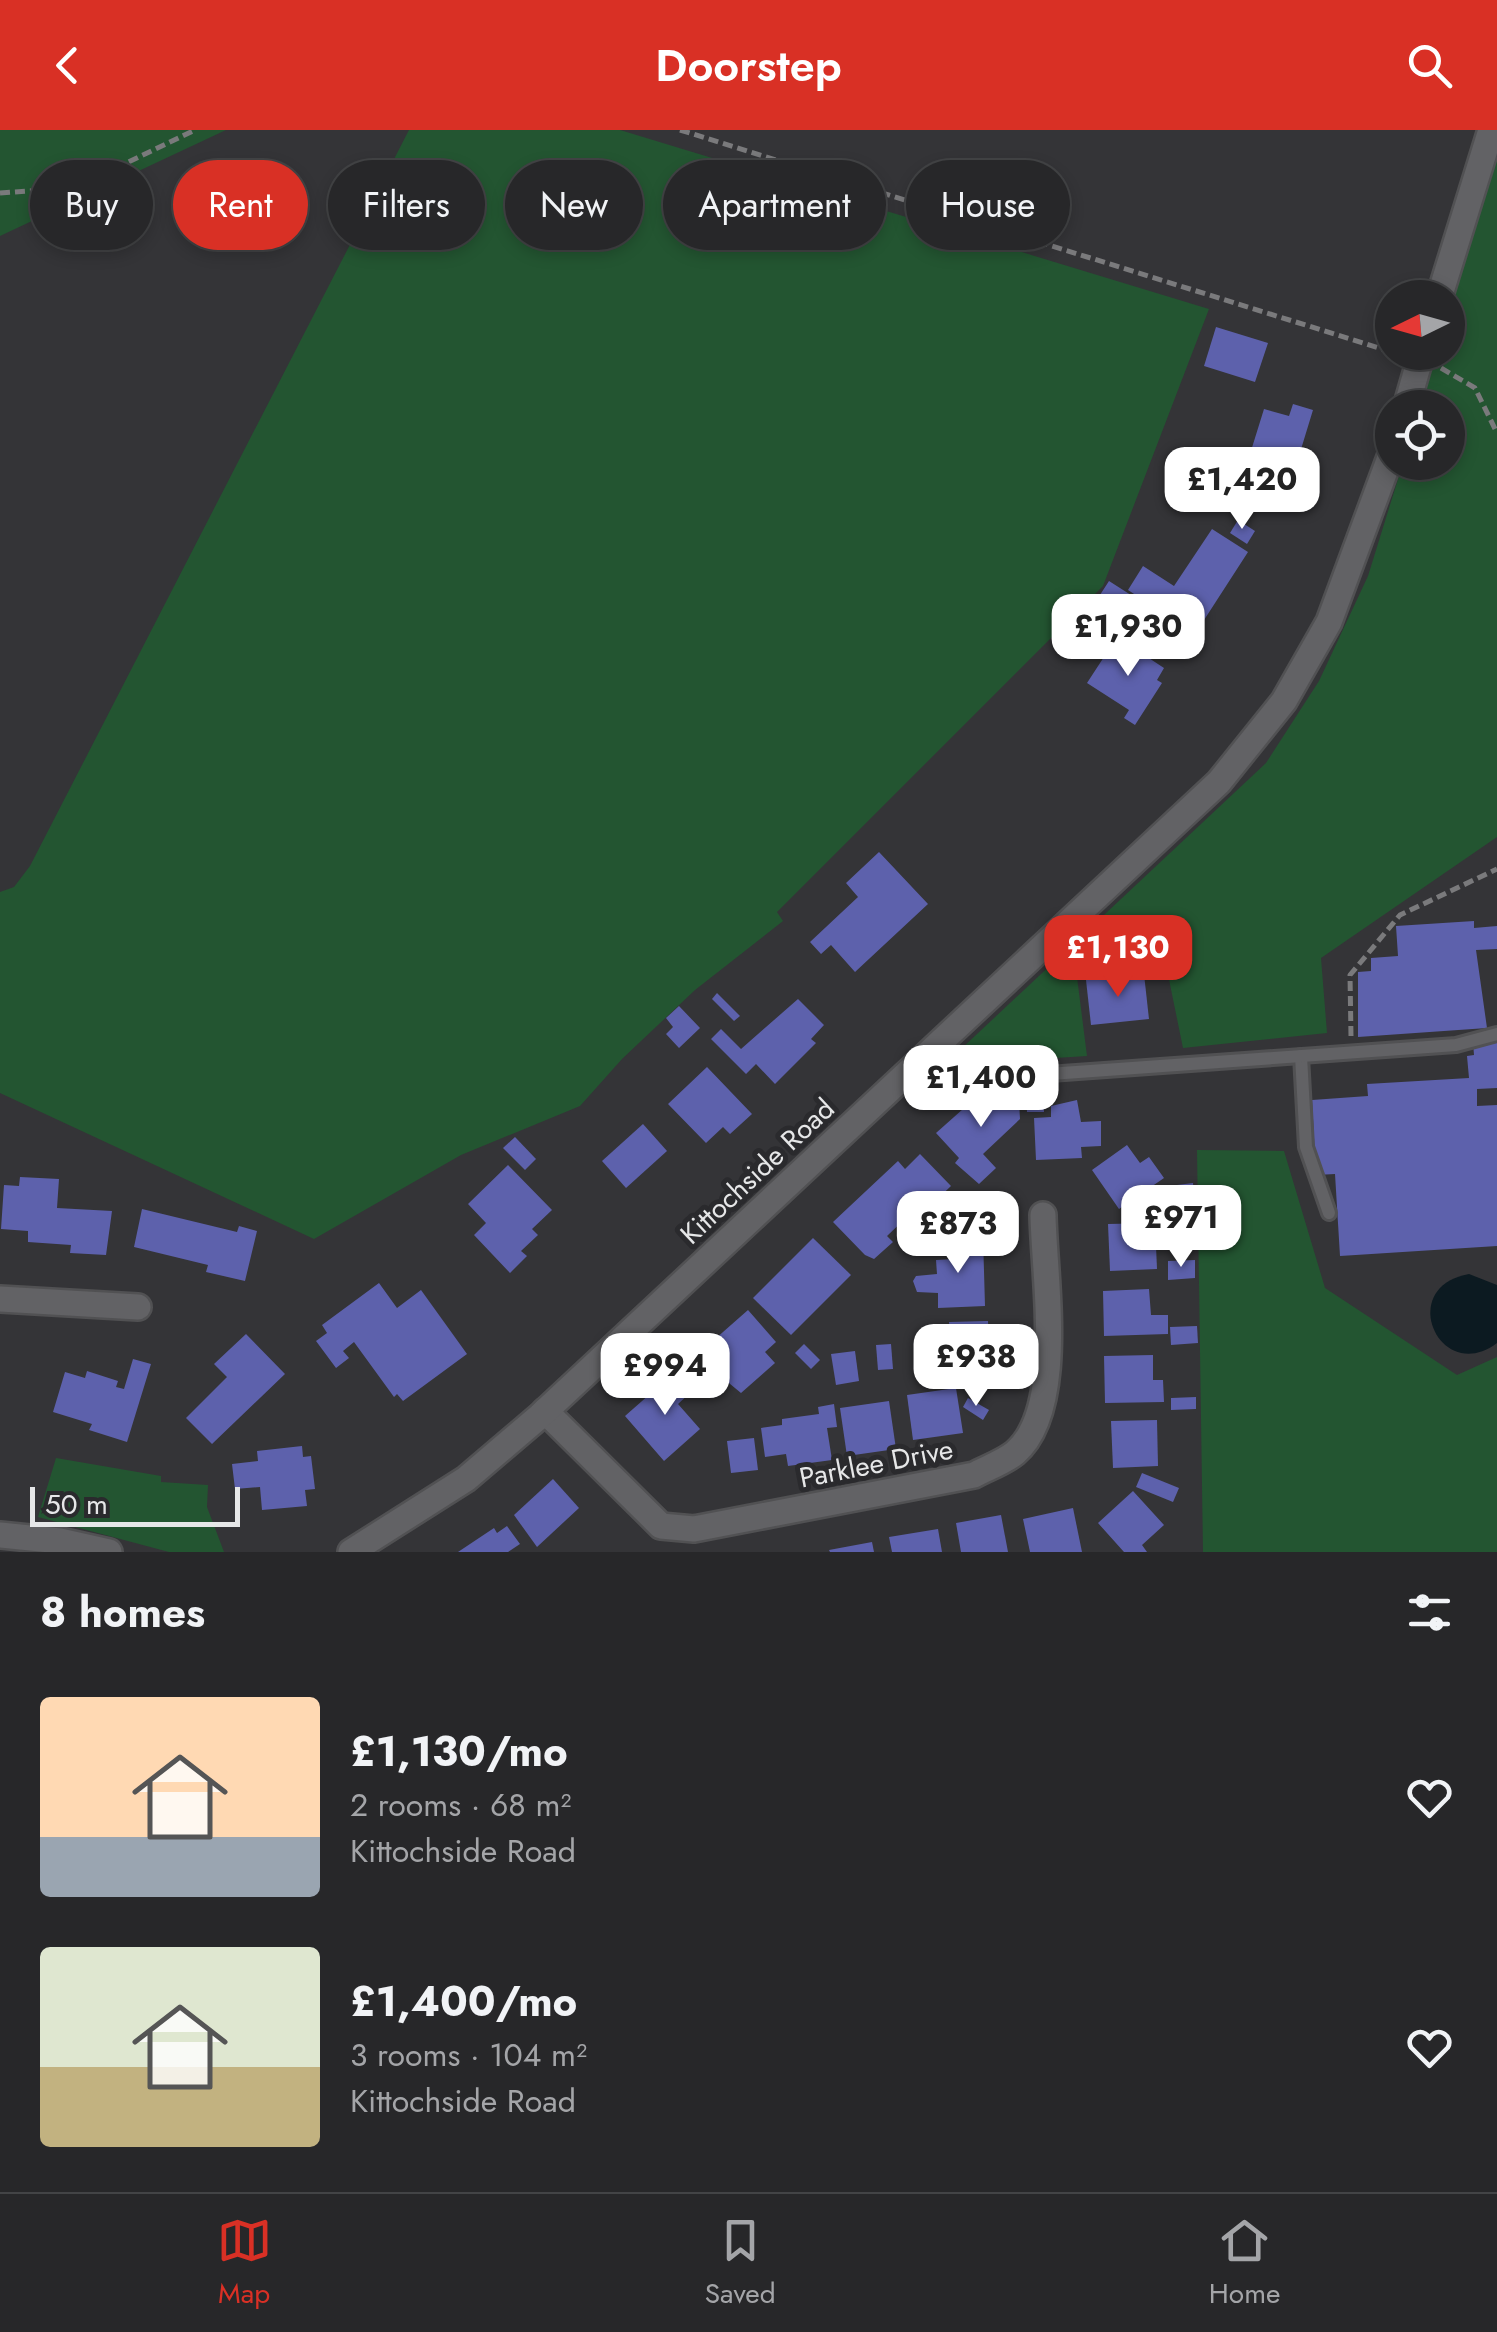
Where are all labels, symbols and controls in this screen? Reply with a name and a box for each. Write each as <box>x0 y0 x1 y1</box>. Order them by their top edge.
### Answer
text: Doorstep <box>655 33 842 98</box>
icon: back <box>40 38 95 93</box>
icon: search <box>1402 38 1457 93</box>
chip: Buy <box>30 160 153 250</box>
chip: Rent <box>173 160 308 250</box>
chip: Filters <box>328 160 485 250</box>
chip: New <box>505 160 643 250</box>
chip: Apartment <box>663 160 886 250</box>
chip: House <box>906 160 1070 250</box>
north arrow <box>1375 280 1465 370</box>
map controls <box>1375 280 1465 480</box>
button: locate <box>1375 390 1465 480</box>
pin: £1,420 <box>1161 447 1323 532</box>
text: £1,420 <box>1187 456 1297 502</box>
pin: £1,930 <box>1047 594 1209 679</box>
text: £1,930 <box>1074 603 1182 649</box>
pin: £1,130 <box>1037 915 1199 1000</box>
text: £1,130 <box>1066 924 1170 970</box>
pin: £1,400 <box>900 1045 1062 1130</box>
text: £1,400 <box>926 1054 1036 1100</box>
street label: Kittochside Road <box>671 1089 844 1254</box>
pin: £971 <box>1122 1185 1240 1270</box>
pin: £873 <box>899 1191 1017 1276</box>
text: £971 <box>1143 1194 1219 1240</box>
text: £873 <box>919 1200 997 1246</box>
pin: £938 <box>917 1324 1035 1409</box>
pin: £994 <box>606 1333 724 1418</box>
text: £938 <box>936 1333 1016 1379</box>
text: £994 <box>623 1342 707 1388</box>
street label: Parklee Drive <box>796 1429 956 1498</box>
scale bar <box>30 1482 240 1526</box>
text: 50 m <box>45 1484 108 1525</box>
text: 8 homes <box>40 1582 205 1643</box>
icon: filters <box>1402 1585 1457 1640</box>
text: £1,130/mo <box>350 1721 568 1782</box>
icon: home <box>120 1737 240 1857</box>
icon: heart <box>1402 1770 1457 1825</box>
text: 2 rooms · 68 m² <box>350 1782 571 1828</box>
text: Kittochside Road <box>350 1828 576 1874</box>
text: £1,400/mo <box>350 1971 577 2032</box>
icon: home <box>120 1987 240 2107</box>
icon: heart <box>1402 2020 1457 2075</box>
text: 3 rooms · 104 m² <box>350 2032 587 2078</box>
text: Kittochside Road <box>350 2078 576 2124</box>
tab: Map <box>217 2213 272 2314</box>
tab: Saved <box>705 2213 776 2314</box>
tab: Home <box>1209 2213 1280 2314</box>

